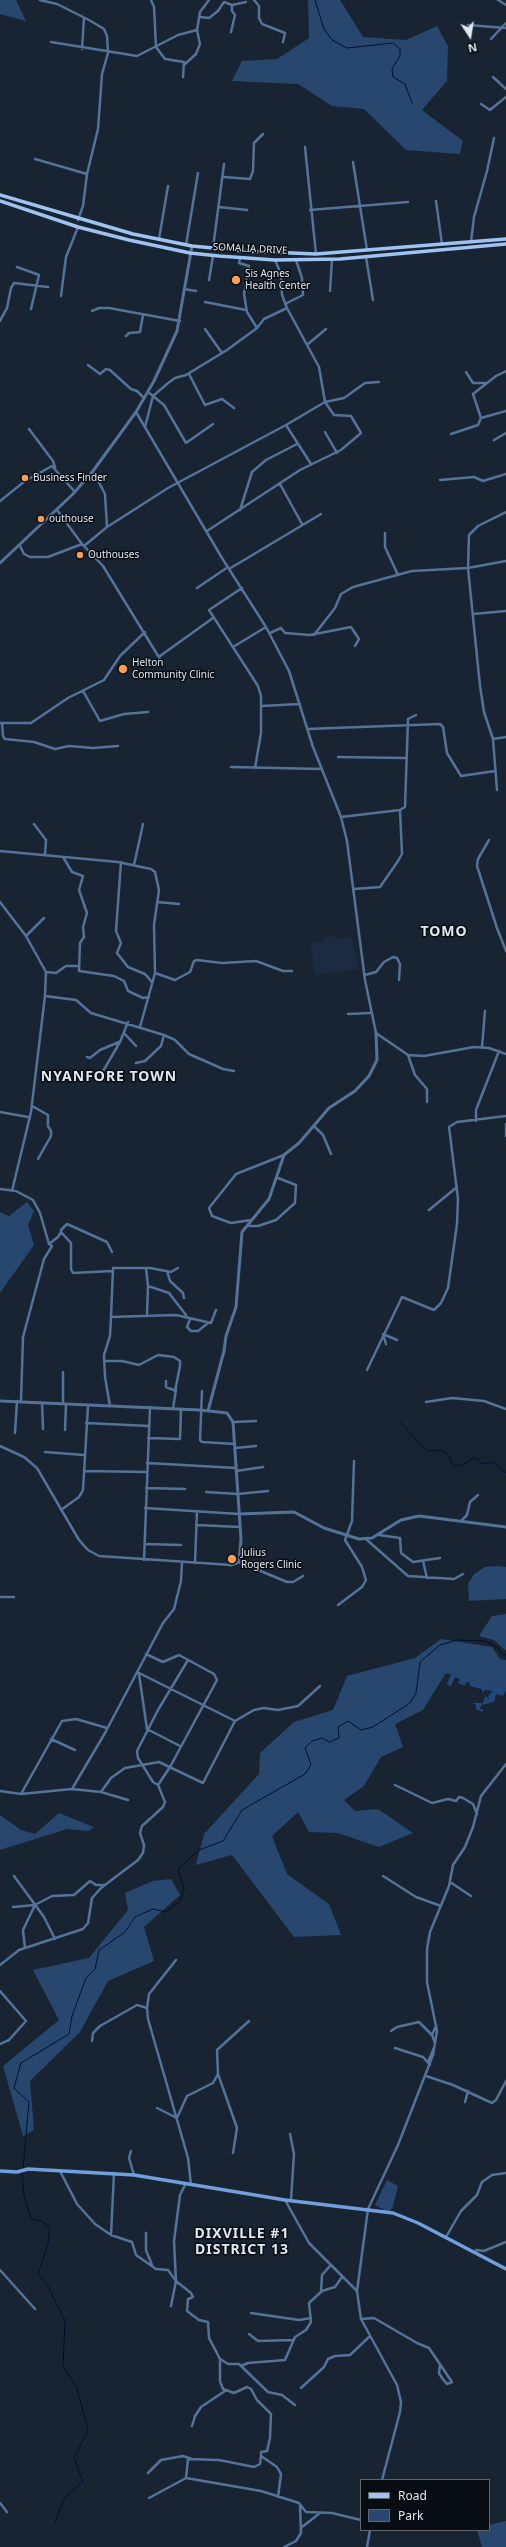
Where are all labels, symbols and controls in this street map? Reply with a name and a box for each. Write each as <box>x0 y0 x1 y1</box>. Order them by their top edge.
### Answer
north arrow <box>450 16 490 56</box>
text: N <box>467 40 479 56</box>
street label: SOMALIA DRIVE <box>212 241 288 257</box>
place label: Sis Agnes Health Center <box>245 268 310 292</box>
marker: Sis Agnes Health Center <box>230 274 242 286</box>
place label: Business Finder <box>33 472 107 484</box>
marker: Business Finder <box>20 473 30 483</box>
place label: outhouse <box>49 513 94 525</box>
marker: outhouse <box>36 514 46 524</box>
place label: Outhouses <box>88 549 139 561</box>
marker: Outhouses <box>75 550 85 560</box>
place label: Helton Community Clinic <box>132 657 214 680</box>
marker: Helton Community Clinic <box>117 663 129 675</box>
district label: TOMO <box>420 924 468 940</box>
district label: NYANFORE TOWN <box>41 1069 177 1085</box>
place label: Julius Rogers Clinic <box>241 1547 302 1570</box>
marker: Julius Rogers Clinic <box>226 1553 238 1565</box>
district label: DIXVILLE #1 DISTRICT 13 <box>195 2226 289 2258</box>
legend <box>360 2479 490 2531</box>
text: Road <box>398 2487 427 2504</box>
text: Park <box>398 2507 423 2524</box>

